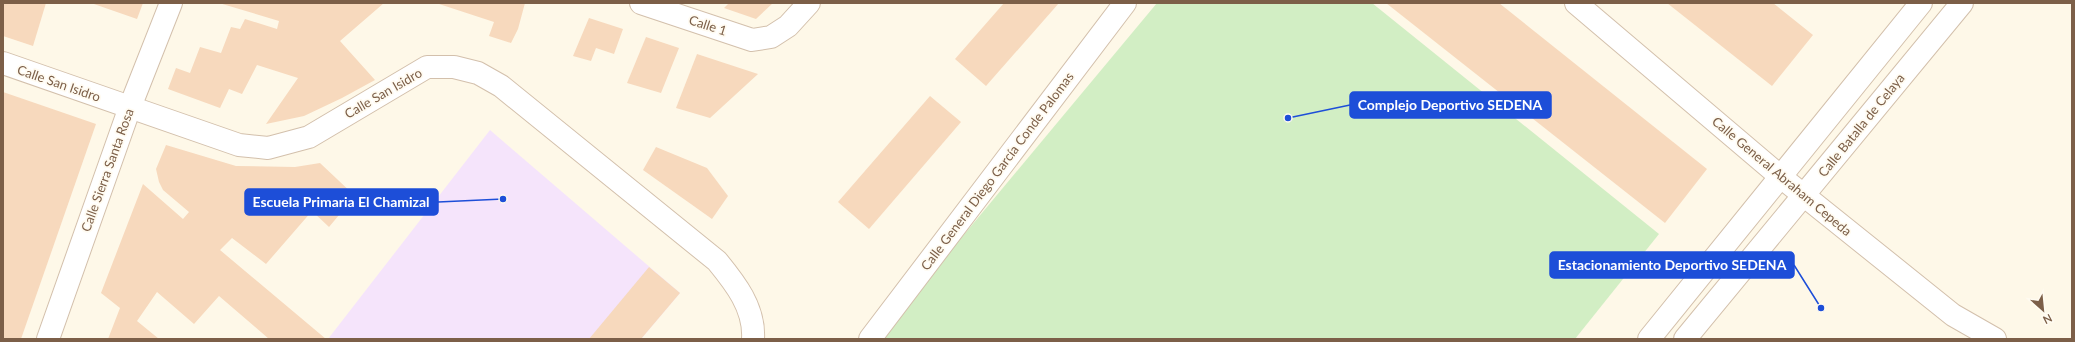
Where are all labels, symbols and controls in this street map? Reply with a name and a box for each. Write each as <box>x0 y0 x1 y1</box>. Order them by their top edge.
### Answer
street label: Calle 1 <box>687 11 729 39</box>
street label: Calle San Isidro <box>15 61 103 105</box>
street label: Calle San Isidro <box>341 64 425 122</box>
street label: Calle General Diego García Conde Palomas <box>917 69 1077 273</box>
street label: Calle Batalla de Celaya <box>1814 70 1908 180</box>
callout: Complejo Deportivo SEDENA <box>1350 92 1551 118</box>
text: Complejo Deportivo SEDENA <box>1358 96 1543 113</box>
street label: Calle Sierra Santa Rosa <box>77 106 137 234</box>
street label: Calle General Abraham Cepeda <box>1709 113 1855 239</box>
callout: Escuela Primaria El Chamizal <box>245 189 438 215</box>
text: Escuela Primaria El Chamizal <box>252 193 430 210</box>
callout: Estacionamiento Deportivo SEDENA <box>1550 252 1794 278</box>
text: Estacionamiento Deportivo SEDENA <box>1558 256 1787 273</box>
north arrow <box>2023 290 2063 330</box>
text: N <box>2041 312 2054 327</box>

